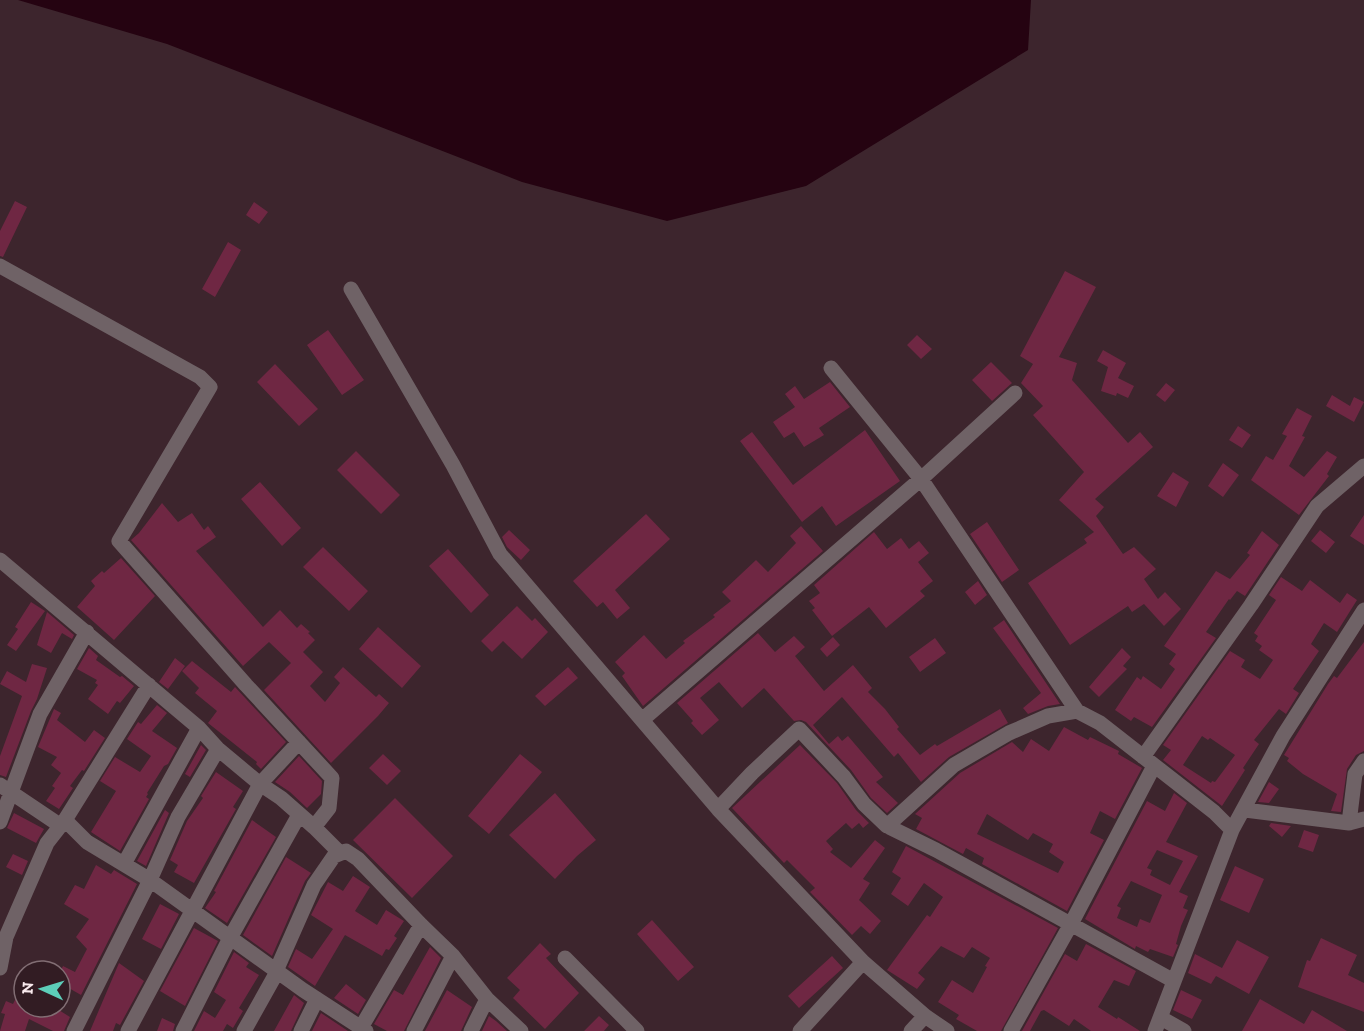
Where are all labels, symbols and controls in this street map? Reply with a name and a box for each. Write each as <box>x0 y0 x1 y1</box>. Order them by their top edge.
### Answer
north arrow <box>12 959 72 1019</box>
text: N <box>18 981 37 995</box>

